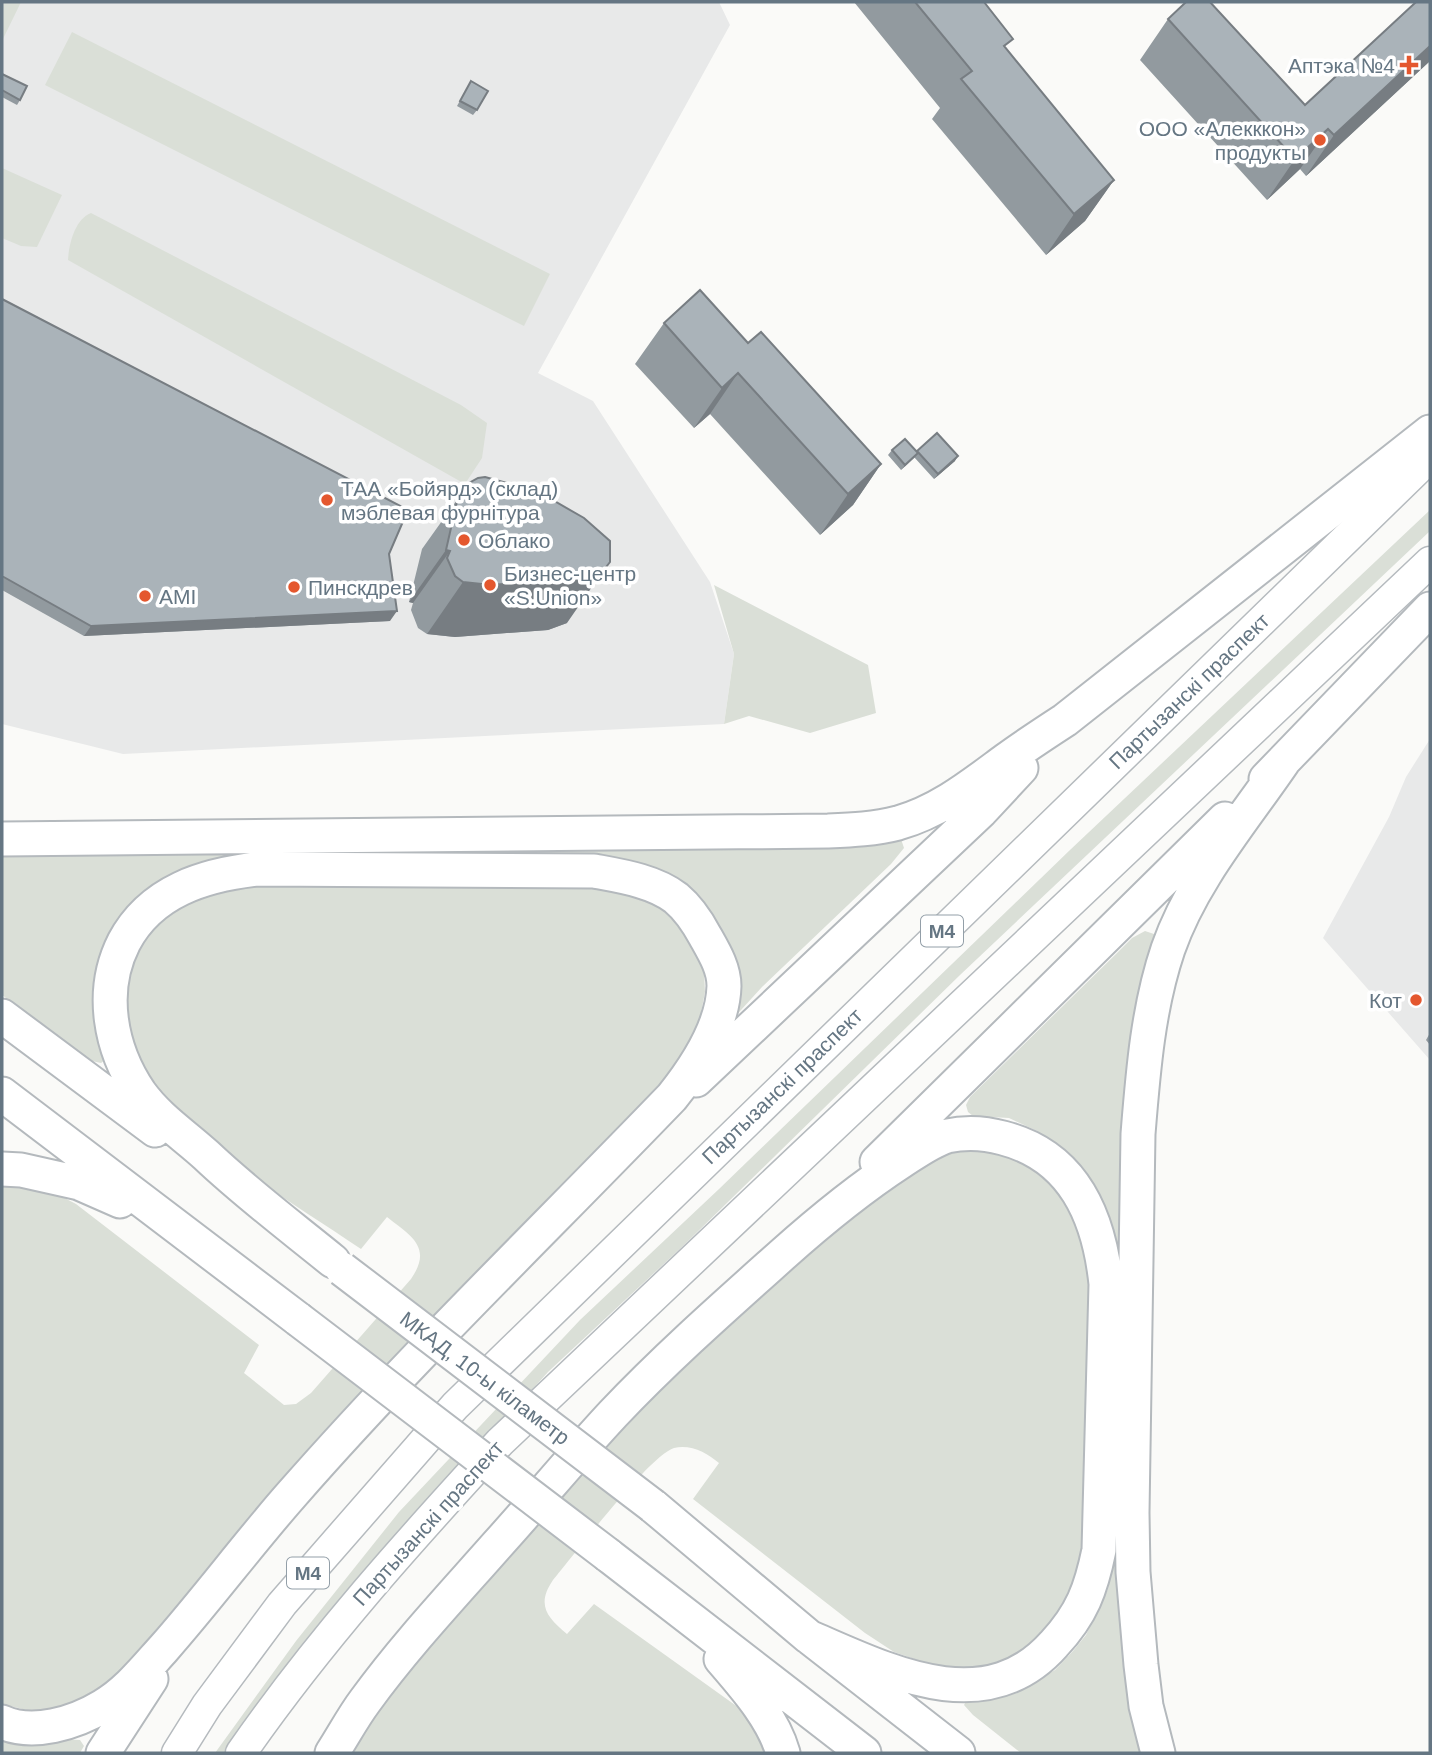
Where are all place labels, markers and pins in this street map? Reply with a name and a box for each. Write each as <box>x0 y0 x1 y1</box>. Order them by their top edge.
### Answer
place label: Аптэка №4 <box>1288 54 1395 77</box>
marker: Аптэка №4 <box>1401 57 1417 73</box>
place label: ООО «Алекккон» продукты <box>1139 117 1306 164</box>
marker: ООО «Алекккон» продукты <box>1312 132 1328 148</box>
place label: ТАА «Бойярд» (склад) мэблевая фурнітура <box>341 477 558 524</box>
marker: ТАА «Бойярд» (склад) мэблевая фурнітура <box>319 492 335 508</box>
place label: Облако <box>478 529 550 552</box>
marker: Облако <box>456 532 472 548</box>
place label: Бизнес-центр «S.Union» <box>504 562 636 609</box>
place label: Пинскдрев <box>308 576 413 599</box>
marker: Бизнес-центр «S.Union» <box>482 577 498 593</box>
marker: Пинскдрев <box>286 579 302 595</box>
place label: AMI <box>159 585 196 608</box>
marker: AMI <box>137 588 153 604</box>
place label: Кот <box>1369 989 1402 1012</box>
marker: Кот <box>1408 992 1424 1008</box>

